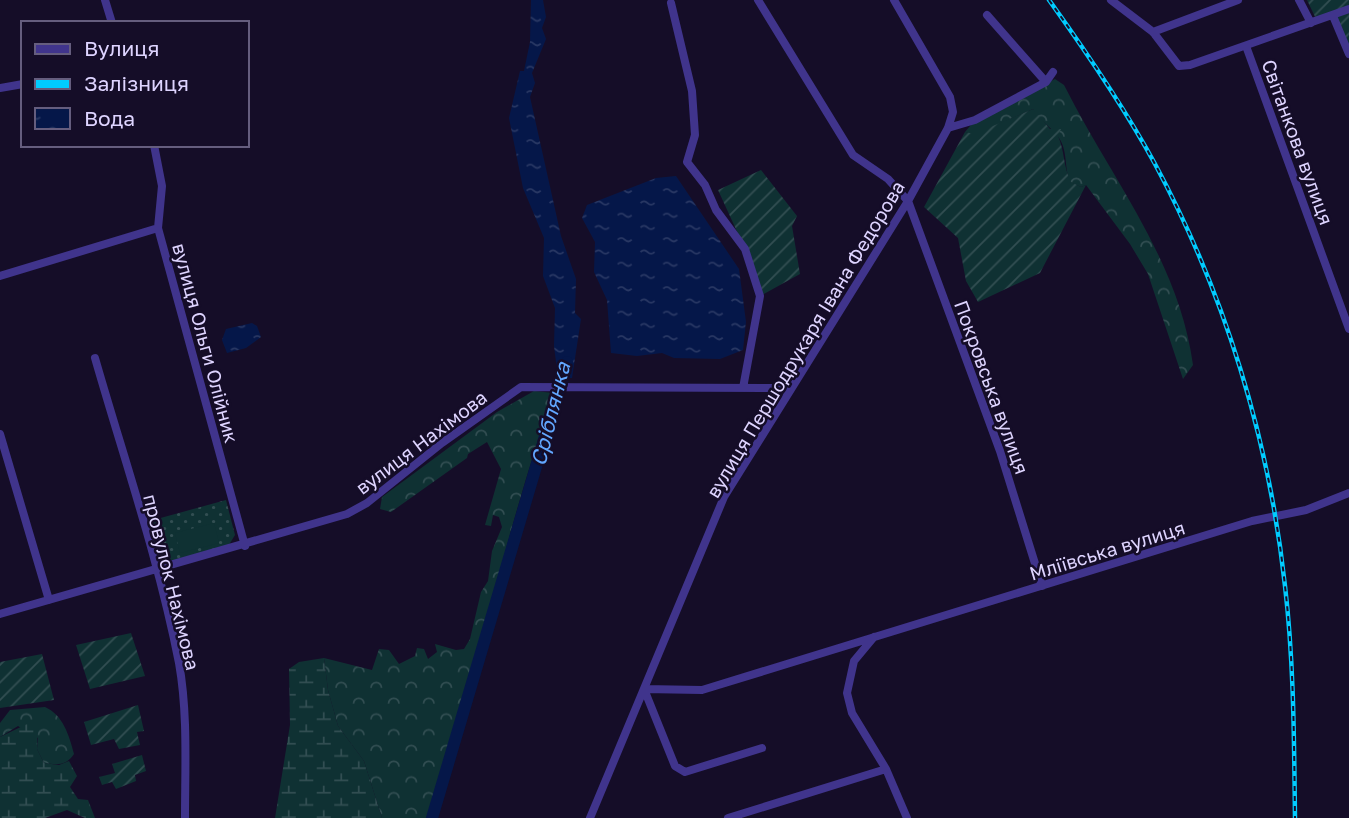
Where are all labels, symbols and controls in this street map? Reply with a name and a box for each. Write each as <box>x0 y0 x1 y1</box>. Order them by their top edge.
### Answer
legend <box>21 21 248 147</box>
text: Вулиця <box>84 35 160 61</box>
street label: Світанкова вулиця <box>1257 56 1339 228</box>
text: Залізниця <box>84 70 189 96</box>
text: Вода <box>84 105 135 131</box>
street label: вулиця Першодрукаря Івана Федорова <box>701 176 909 502</box>
street label: вулиця Ольги Олійник <box>168 241 244 445</box>
street label: Покровська вулиця <box>950 297 1034 477</box>
water label: Сріблянка <box>525 358 576 469</box>
street label: вулиця Нахімова <box>351 385 491 499</box>
street label: провулок Нахімова <box>139 492 205 672</box>
street label: Мліївська вулиця <box>1027 515 1187 585</box>

